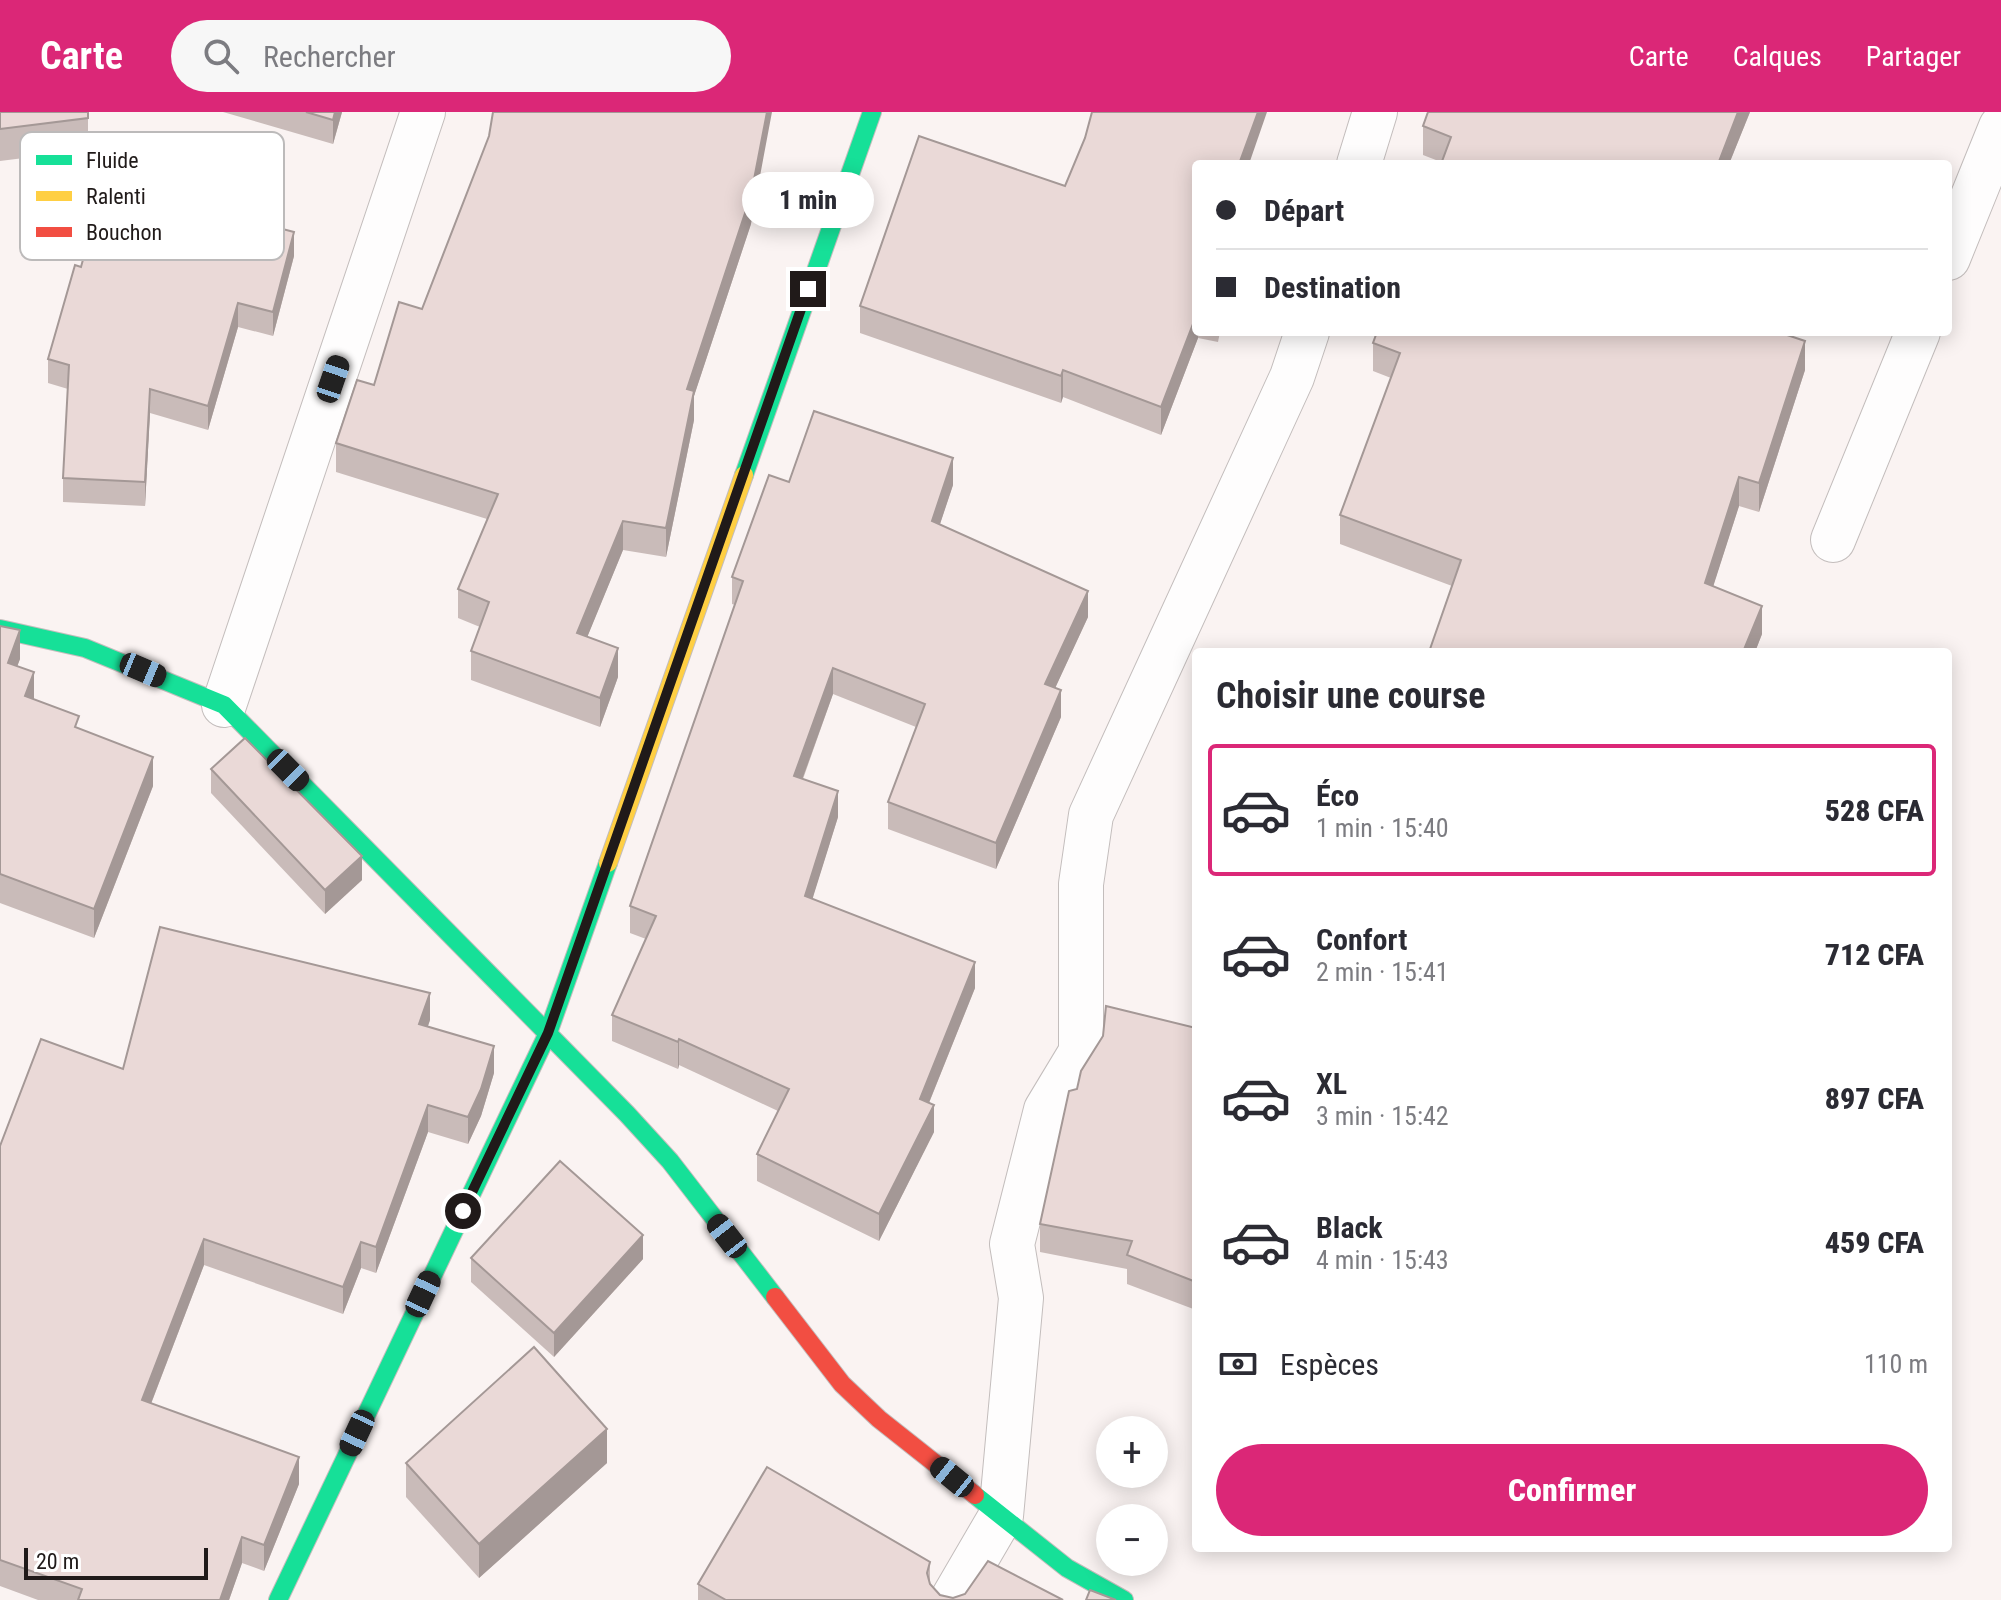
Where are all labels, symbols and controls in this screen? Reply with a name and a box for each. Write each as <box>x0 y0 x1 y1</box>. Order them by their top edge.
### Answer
search box <box>171 20 731 92</box>
text: Carte <box>40 34 123 78</box>
icon: search <box>199 34 243 78</box>
text: Rechercher <box>263 39 396 74</box>
text: Carte <box>1629 40 1689 73</box>
text: Calques <box>1733 40 1822 73</box>
text: Partager <box>1866 40 1961 73</box>
legend <box>20 132 284 260</box>
text: Fluide <box>86 148 139 173</box>
callout: 1 min <box>742 173 874 229</box>
text: Ralenti <box>86 184 146 209</box>
text: 1 min <box>779 185 837 215</box>
text: Départ <box>1264 193 1344 228</box>
text: Bouchon <box>86 220 162 245</box>
text: Destination <box>1264 270 1401 305</box>
route end <box>790 271 826 307</box>
car <box>314 352 352 406</box>
car <box>116 650 170 690</box>
text: Choisir une course <box>1216 675 1485 717</box>
car <box>263 745 313 795</box>
icon: car <box>1220 774 1292 846</box>
text: Éco <box>1316 778 1359 813</box>
text: 528 CFA <box>1825 793 1924 828</box>
text: 1 min · 15:40 <box>1316 813 1449 843</box>
icon: car <box>1220 918 1292 990</box>
text: Confort <box>1316 922 1407 957</box>
text: 712 CFA <box>1825 937 1924 972</box>
text: 2 min · 15:41 <box>1316 957 1449 987</box>
icon: car <box>1220 1062 1292 1134</box>
text: XL <box>1316 1066 1347 1101</box>
text: 897 CFA <box>1825 1081 1924 1116</box>
text: 3 min · 15:42 <box>1316 1101 1449 1131</box>
route start <box>445 1193 481 1229</box>
icon: car <box>1220 1206 1292 1278</box>
car <box>703 1210 751 1262</box>
text: Black <box>1316 1210 1383 1245</box>
text: 459 CFA <box>1825 1225 1924 1260</box>
text: 4 min · 15:43 <box>1316 1245 1449 1275</box>
car <box>402 1267 444 1321</box>
icon: cash <box>1216 1342 1260 1386</box>
text: Espèces <box>1280 1347 1379 1382</box>
text: 110 m <box>1864 1349 1928 1379</box>
car <box>336 1406 378 1460</box>
map controls <box>1096 1416 1168 1576</box>
button: + <box>1096 1416 1168 1488</box>
button: Confirmer <box>1216 1444 1928 1536</box>
car <box>926 1453 978 1501</box>
button: − <box>1096 1504 1168 1576</box>
scale bar <box>24 1544 208 1580</box>
text: 20 m <box>36 1549 79 1574</box>

